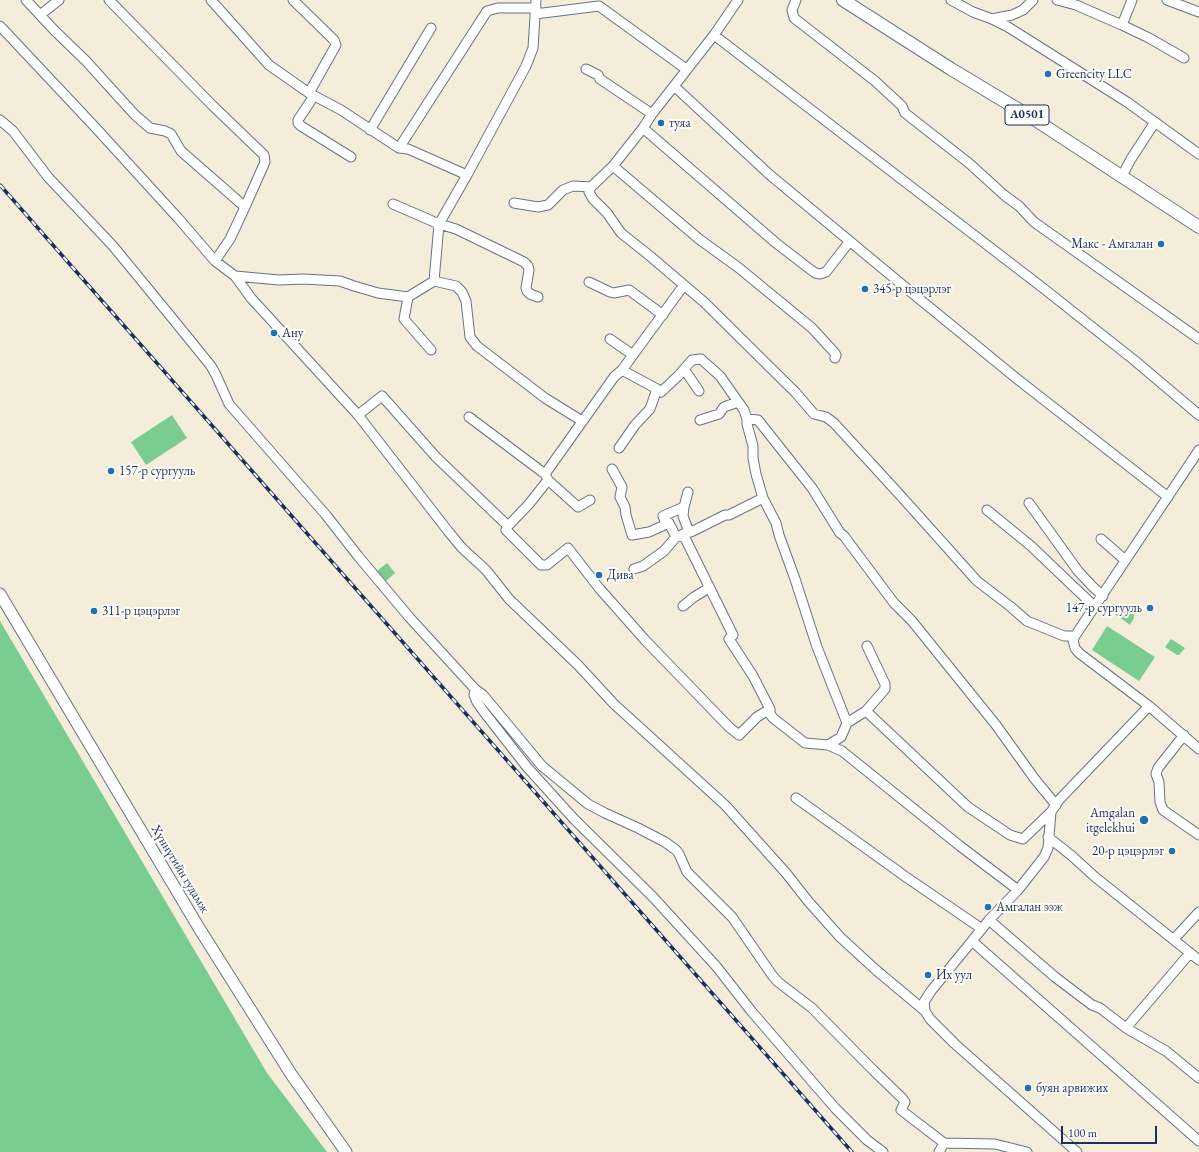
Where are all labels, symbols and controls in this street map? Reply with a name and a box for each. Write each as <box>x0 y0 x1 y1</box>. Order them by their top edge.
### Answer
place label: Greencity LLC <box>1056 66 1132 82</box>
marker: Greencity LLC <box>1043 69 1053 79</box>
road number: A0501 <box>1005 105 1049 125</box>
place label: туяа <box>669 115 691 131</box>
marker: туяа <box>656 118 666 128</box>
place label: Макс - Амгалан <box>1071 236 1153 252</box>
marker: Макс - Амгалан <box>1156 239 1166 249</box>
place label: 345-р цэцэрлэг <box>873 281 951 297</box>
marker: 345-р цэцэрлэг <box>860 284 870 294</box>
place label: Ану <box>282 325 303 341</box>
marker: Ану <box>269 328 279 338</box>
place label: 157-р сургууль <box>119 463 195 479</box>
marker: 157-р сургууль <box>106 466 116 476</box>
place label: Дива <box>607 567 634 583</box>
marker: Дива <box>594 570 604 580</box>
place label: 147-р сургууль <box>1066 600 1142 616</box>
place label: 311-р цэцэрлэг <box>102 603 180 619</box>
marker: 147-р сургууль <box>1145 603 1155 613</box>
marker: 311-р цэцэрлэг <box>89 606 99 616</box>
place label: Amgalan itgelekhui <box>1086 805 1135 836</box>
marker: Amgalan itgelekhui <box>1138 814 1150 826</box>
street label: Хүннүгийн гудамж <box>148 822 212 916</box>
place label: 20-р цэцэрлэг <box>1092 843 1164 859</box>
marker: 20-р цэцэрлэг <box>1167 846 1177 856</box>
place label: Амгалан ээж <box>996 899 1063 915</box>
marker: Амгалан ээж <box>983 902 993 912</box>
place label: Их уул <box>936 967 972 983</box>
marker: Их уул <box>923 970 933 980</box>
place label: буян арвижих <box>1036 1080 1108 1096</box>
marker: буян арвижих <box>1023 1083 1033 1093</box>
scale bar <box>1063 1118 1159 1144</box>
text: 100 m <box>1068 1125 1097 1141</box>

